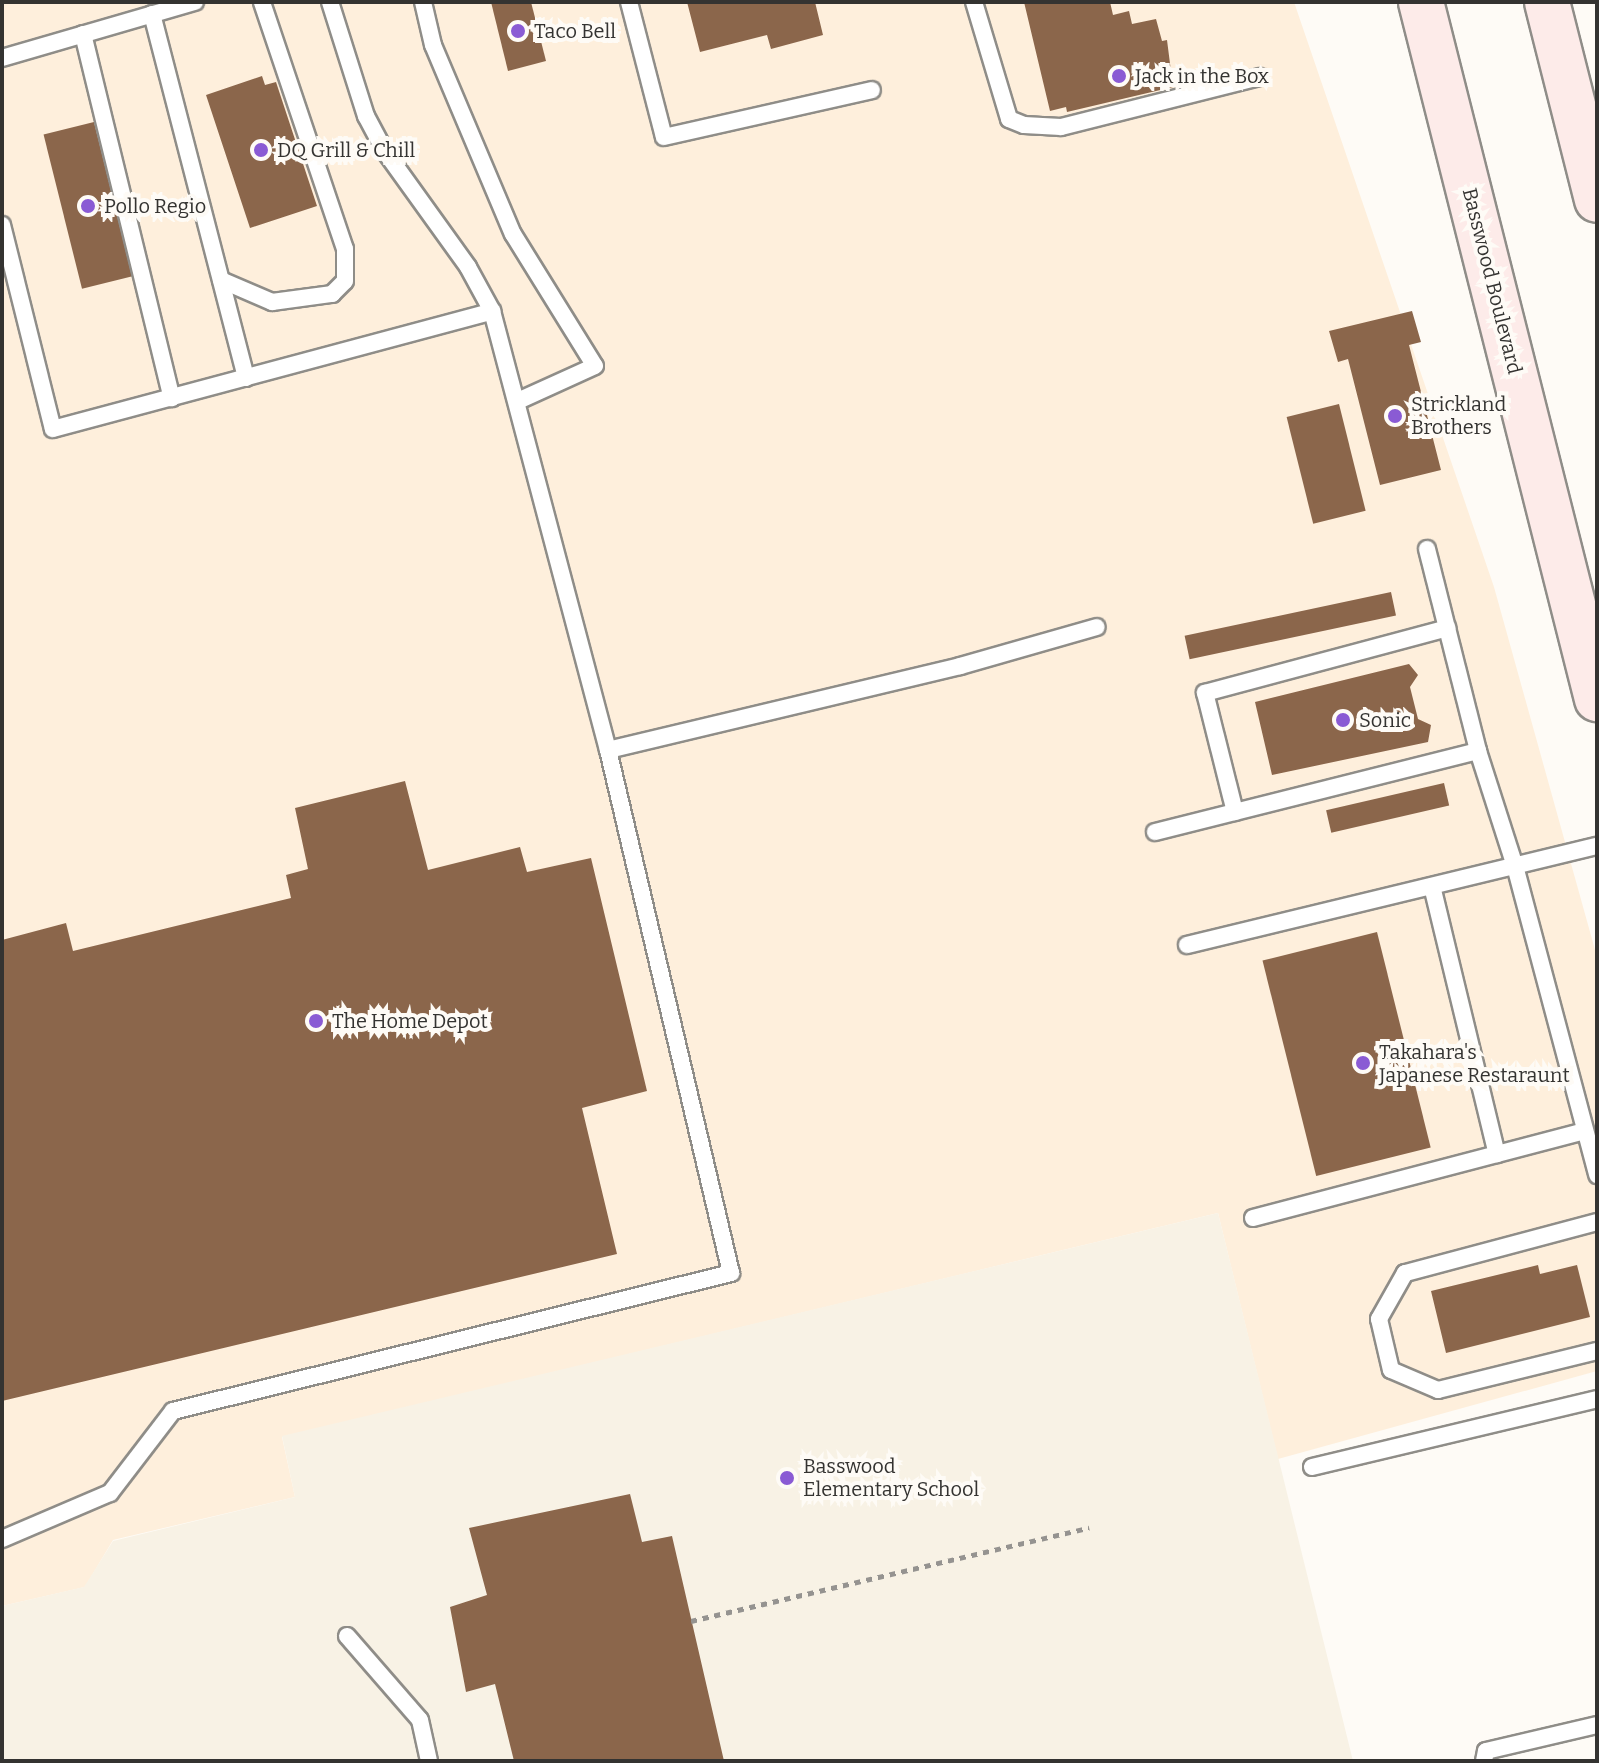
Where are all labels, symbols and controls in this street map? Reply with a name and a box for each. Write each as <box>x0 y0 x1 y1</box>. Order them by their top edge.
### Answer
place label: Taco Bell <box>534 19 616 43</box>
marker: Taco Bell <box>509 22 527 40</box>
place label: Jack in the Box <box>1135 64 1269 88</box>
marker: Jack in the Box <box>1110 67 1128 85</box>
place label: DQ Grill & Chill <box>277 138 415 162</box>
marker: DQ Grill & Chill <box>252 141 270 159</box>
street label: Basswood Boulevard <box>1457 186 1527 376</box>
place label: Pollo Regio <box>104 194 206 218</box>
marker: Pollo Regio <box>79 197 97 215</box>
place label: Strickland Brothers <box>1411 392 1506 439</box>
marker: Strickland Brothers <box>1386 407 1404 425</box>
place label: Sonic <box>1359 708 1411 732</box>
marker: Sonic <box>1334 711 1352 729</box>
place label: The Home Depot <box>332 1009 488 1033</box>
marker: The Home Depot <box>307 1012 325 1030</box>
place label: Takahara's Japanese Restaraunt <box>1379 1040 1570 1087</box>
marker: Takahara's Japanese Restaraunt <box>1354 1054 1372 1072</box>
place label: Basswood Elementary School <box>803 1454 979 1501</box>
marker: Basswood Elementary School <box>778 1469 796 1487</box>

